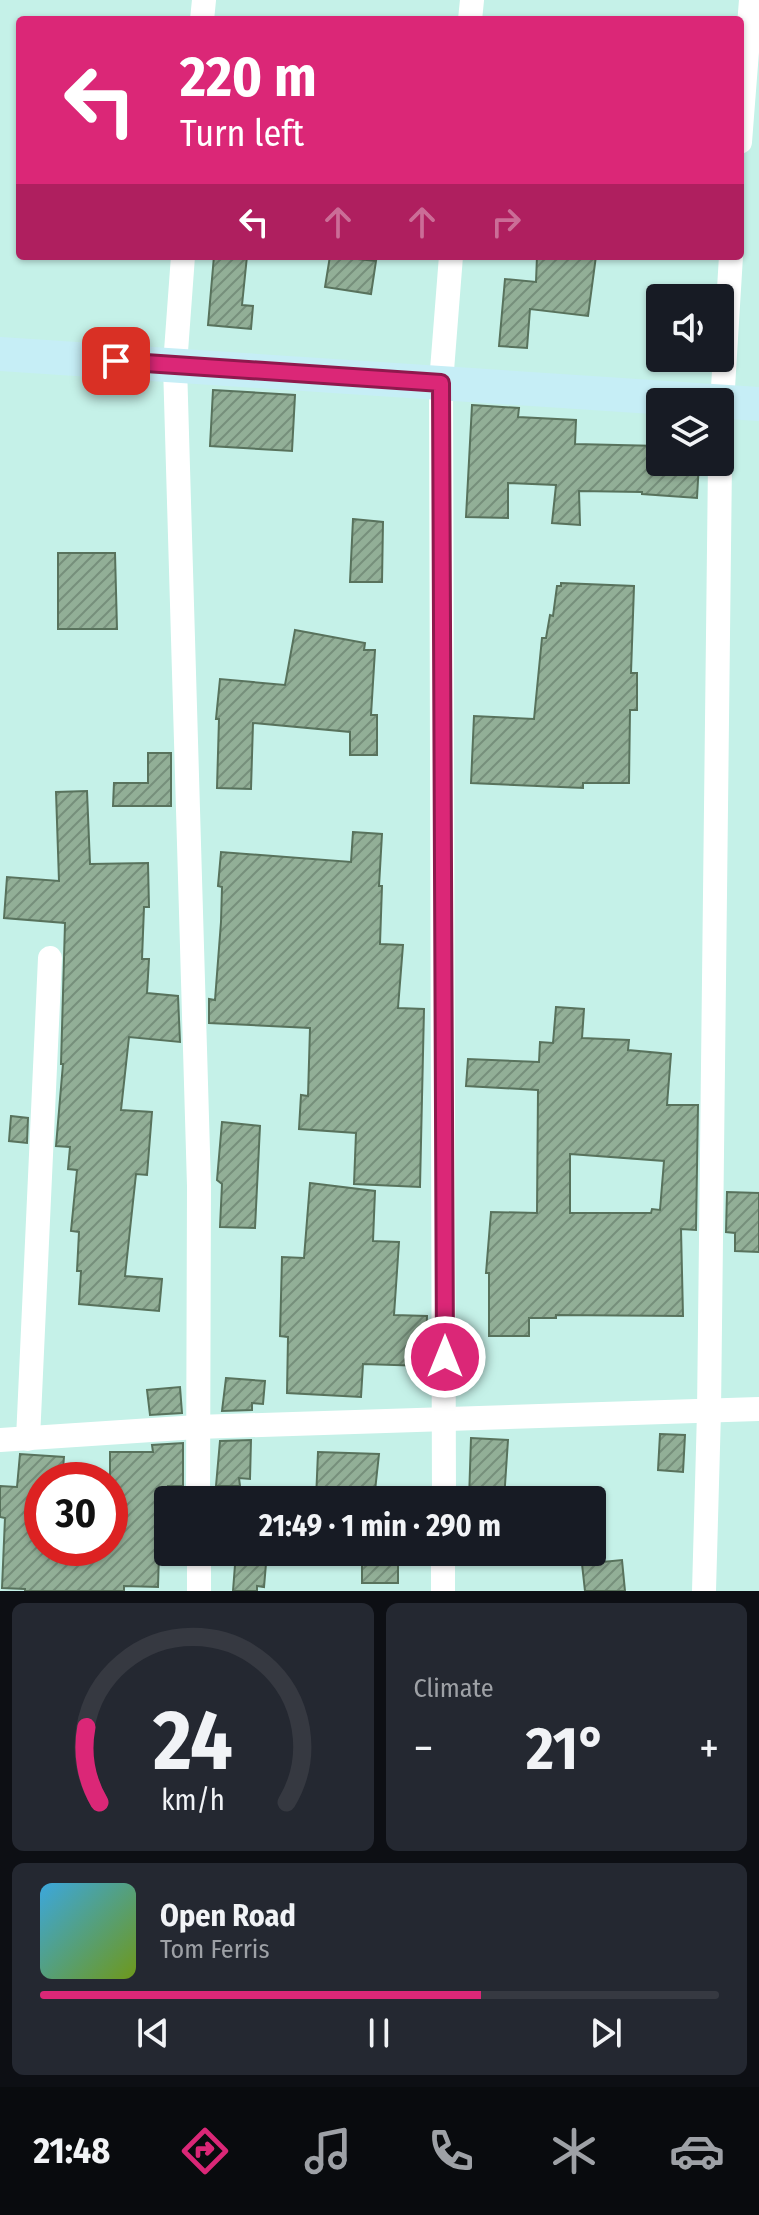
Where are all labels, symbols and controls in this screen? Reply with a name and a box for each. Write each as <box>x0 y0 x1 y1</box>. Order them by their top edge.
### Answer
text: 220 m <box>180 44 317 111</box>
icon: left <box>48 48 152 152</box>
text: Turn left <box>180 112 304 156</box>
icon: left <box>232 200 276 244</box>
icon: ahead <box>316 200 360 244</box>
icon: ahead <box>400 200 444 244</box>
icon: right <box>484 200 528 244</box>
map controls <box>646 284 734 476</box>
button: sound <box>646 284 734 372</box>
pin <box>82 327 150 395</box>
icon: arrive <box>94 339 138 383</box>
button: layers <box>646 388 734 476</box>
position arrow <box>403 1315 487 1399</box>
speed limit sign: 30 <box>24 1462 128 1566</box>
text: 21:49 · 1 min · 290 m <box>259 1508 501 1544</box>
text: Climate <box>414 1673 494 1704</box>
text: 24 <box>152 1691 233 1791</box>
text: 21° <box>526 1713 606 1785</box>
text: − <box>414 1722 433 1775</box>
text: + <box>699 1722 719 1775</box>
text: km/h <box>161 1783 225 1818</box>
text: Open Road <box>160 1898 296 1934</box>
text: Tom Ferris <box>160 1934 270 1965</box>
icon: previous <box>131 2011 175 2055</box>
icon: pause <box>357 2011 401 2055</box>
icon: next <box>584 2011 628 2055</box>
icon: directions <box>177 2123 233 2179</box>
icon: music <box>300 2123 356 2179</box>
icon: phone <box>423 2123 479 2179</box>
icon: climate <box>546 2123 602 2179</box>
icon: car <box>669 2123 725 2179</box>
text: 21:48 <box>34 2129 110 2173</box>

